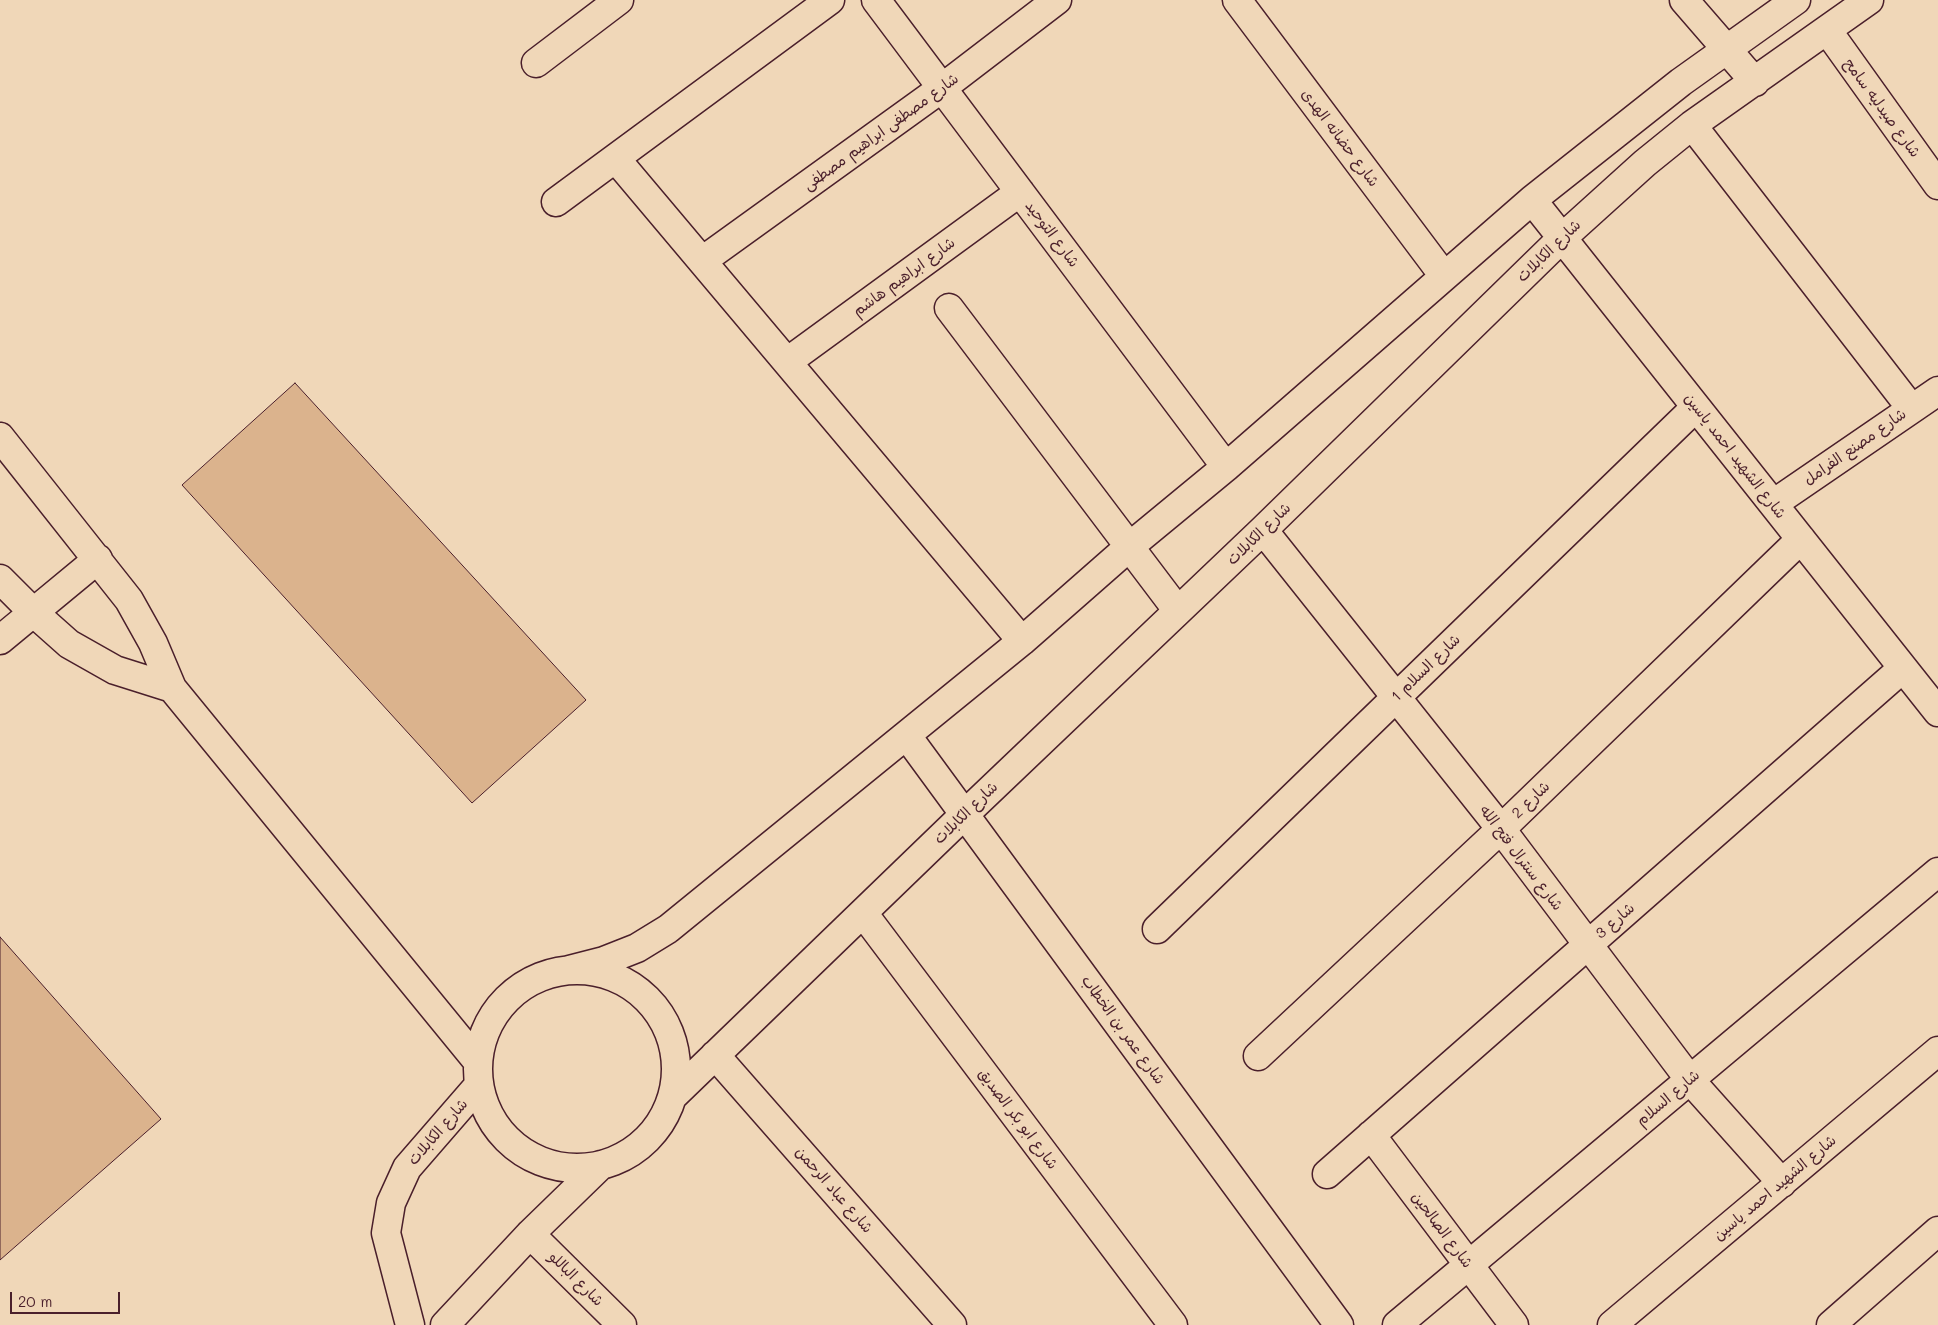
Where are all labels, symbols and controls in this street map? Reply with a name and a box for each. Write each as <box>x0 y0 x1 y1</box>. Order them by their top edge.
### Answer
street label: شارع صيدليه سامح <box>1840 55 1924 161</box>
street label: شارع مصطفى ابراهيم مصطفى <box>800 70 962 194</box>
street label: شارع حضانه الهدى <box>1297 86 1383 190</box>
street label: شارع التوحيد <box>1021 197 1083 271</box>
street label: شارع الكابلات <box>1513 216 1585 286</box>
street label: شارع ابراهيم هاشم <box>849 234 959 320</box>
street label: شارع الشهيد احمد ياسين <box>1680 390 1790 522</box>
street label: شارع مصنع الفرامل <box>1800 405 1910 489</box>
street label: شارع الكابلات <box>1223 499 1295 569</box>
street label: شارع السلام 1 <box>1388 631 1464 705</box>
street label: شارع الكابلات <box>930 778 1002 848</box>
street label: شارع 2 <box>1508 778 1554 822</box>
street label: شارع سنترال فتح الله <box>1475 802 1567 914</box>
street label: شارع 3 <box>1592 899 1638 943</box>
street label: شارع عمر بن الخطاب <box>1077 972 1169 1088</box>
street label: شارع ابو بكر الصديق <box>974 1065 1062 1173</box>
street label: شارع السلام <box>1633 1066 1703 1130</box>
street label: شارع الكابلات <box>404 1095 472 1169</box>
street label: شارع الشهيد احمد ياسين <box>1710 1131 1840 1245</box>
street label: شارع عباد الرحمن <box>792 1143 876 1237</box>
street label: شارع الصالحين <box>1408 1188 1476 1272</box>
street label: شارع الباللو <box>545 1248 607 1310</box>
scale bar <box>12 1282 122 1314</box>
text: 20 m <box>18 1291 52 1311</box>

